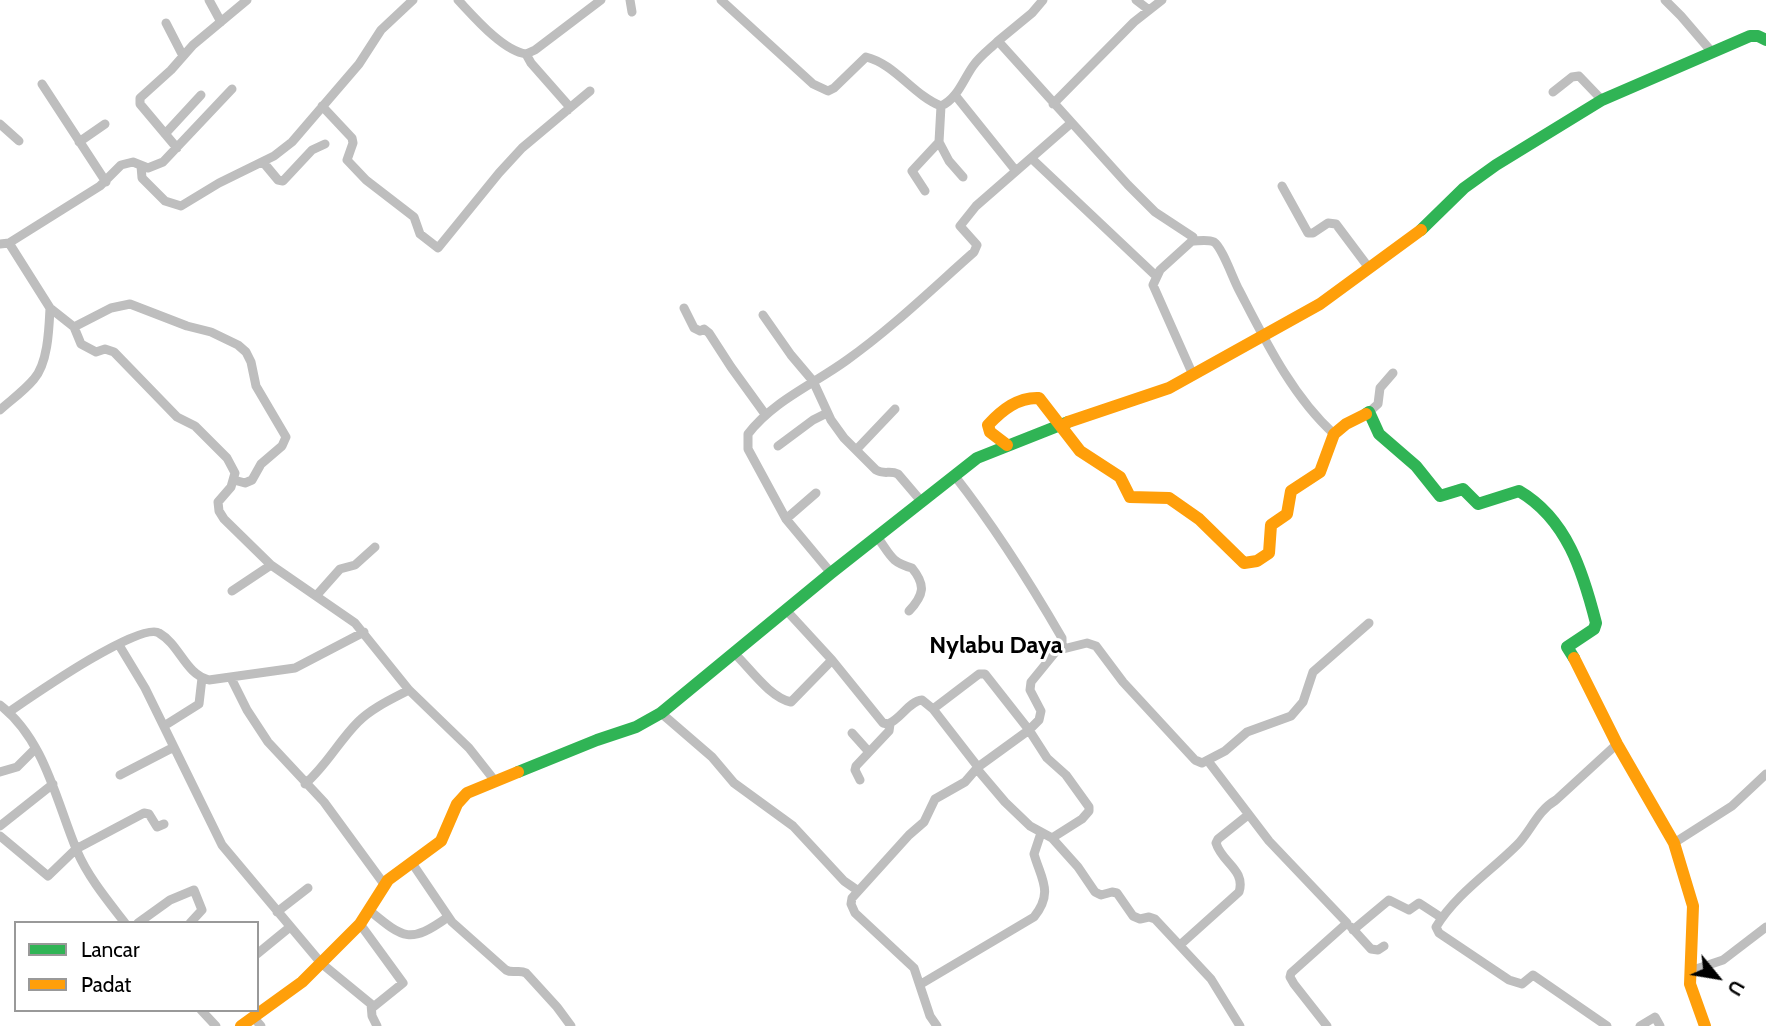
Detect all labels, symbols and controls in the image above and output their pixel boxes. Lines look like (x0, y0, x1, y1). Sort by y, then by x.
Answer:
district label: Nylabu Daya (929, 632, 1063, 660)
legend (14, 921, 259, 1012)
text: Lancar (81, 937, 140, 962)
north arrow (1682, 942, 1752, 1012)
text: Padat (81, 972, 131, 997)
text: U (1722, 976, 1749, 999)

